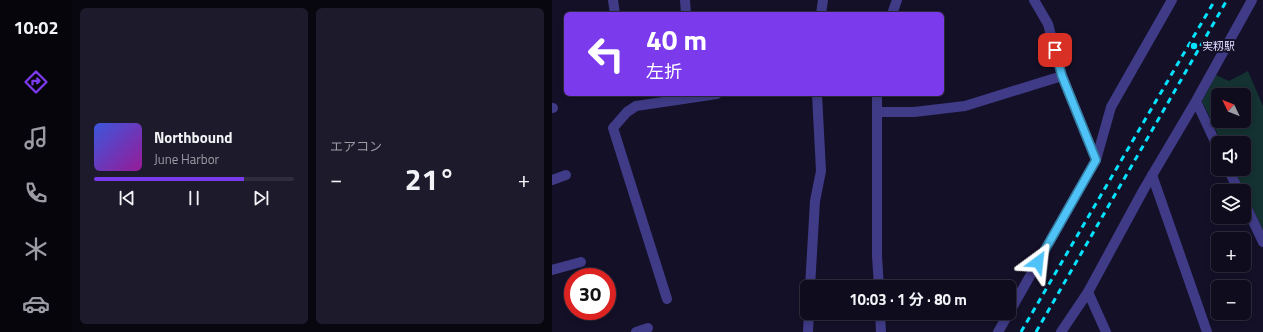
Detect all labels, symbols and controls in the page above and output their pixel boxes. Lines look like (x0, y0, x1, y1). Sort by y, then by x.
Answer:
text: 10:02 (14, 14, 58, 41)
text: 40 m (646, 18, 707, 61)
icon: left (580, 28, 632, 80)
pin (1038, 33, 1072, 67)
place label: 実籾駅 (1202, 38, 1235, 54)
icon: arrive (1044, 39, 1066, 61)
marker: 実籾駅 (1189, 41, 1199, 51)
text: 左折 (646, 58, 682, 85)
icon: directions (22, 68, 50, 96)
north arrow (1211, 88, 1251, 128)
map controls (1211, 88, 1251, 320)
icon: music (22, 124, 50, 152)
text: Northbound (154, 126, 233, 149)
text: エアコン (330, 136, 382, 156)
button: sound (1211, 136, 1251, 176)
text: June Harbor (154, 149, 219, 169)
text: 21° (405, 156, 455, 202)
text: − (330, 162, 342, 196)
text: + (518, 162, 530, 196)
icon: phone (22, 179, 50, 207)
button: layers (1211, 184, 1251, 224)
icon: previous (116, 187, 138, 209)
icon: pause (183, 187, 205, 209)
icon: next (250, 187, 272, 209)
button: + (1211, 232, 1251, 272)
icon: climate (22, 235, 50, 263)
position arrow (1017, 241, 1059, 283)
speed limit sign: 30 (564, 268, 616, 320)
button: − (1211, 280, 1251, 320)
text: 10:03 · 1 分 · 80 m (849, 288, 967, 311)
icon: car (22, 290, 50, 318)

